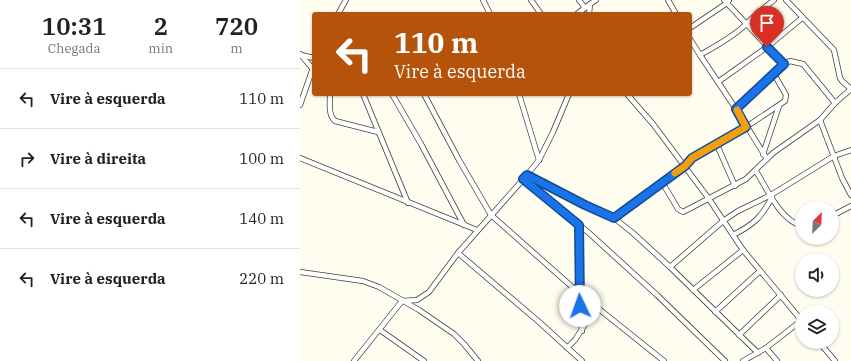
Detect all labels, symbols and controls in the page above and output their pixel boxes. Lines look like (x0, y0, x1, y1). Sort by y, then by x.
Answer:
pin (750, 6, 784, 47)
text: 10:31 (42, 10, 107, 42)
text: 2 (154, 10, 168, 42)
text: 720 (215, 10, 258, 42)
icon: arrive (756, 12, 778, 34)
text: 110 m (394, 24, 478, 61)
icon: left (328, 28, 380, 80)
text: Chegada (48, 40, 101, 57)
text: min (148, 40, 173, 57)
text: m (230, 40, 243, 57)
text: Vire à esquerda (394, 60, 526, 83)
icon: left (16, 88, 38, 110)
text: Vire à esquerda (50, 89, 166, 108)
text: 110 m (239, 89, 284, 108)
icon: right (16, 148, 38, 170)
text: Vire à direita (50, 149, 146, 168)
text: 100 m (239, 149, 284, 168)
north arrow (795, 201, 839, 245)
map controls (795, 201, 839, 349)
icon: left (16, 208, 38, 230)
text: Vire à esquerda (50, 209, 166, 228)
text: 140 m (239, 209, 284, 228)
button: sound (795, 253, 839, 297)
icon: left (16, 268, 38, 290)
text: Vire à esquerda (50, 269, 166, 288)
text: 220 m (239, 269, 284, 288)
position arrow (559, 285, 601, 327)
button: layers (795, 305, 839, 349)

